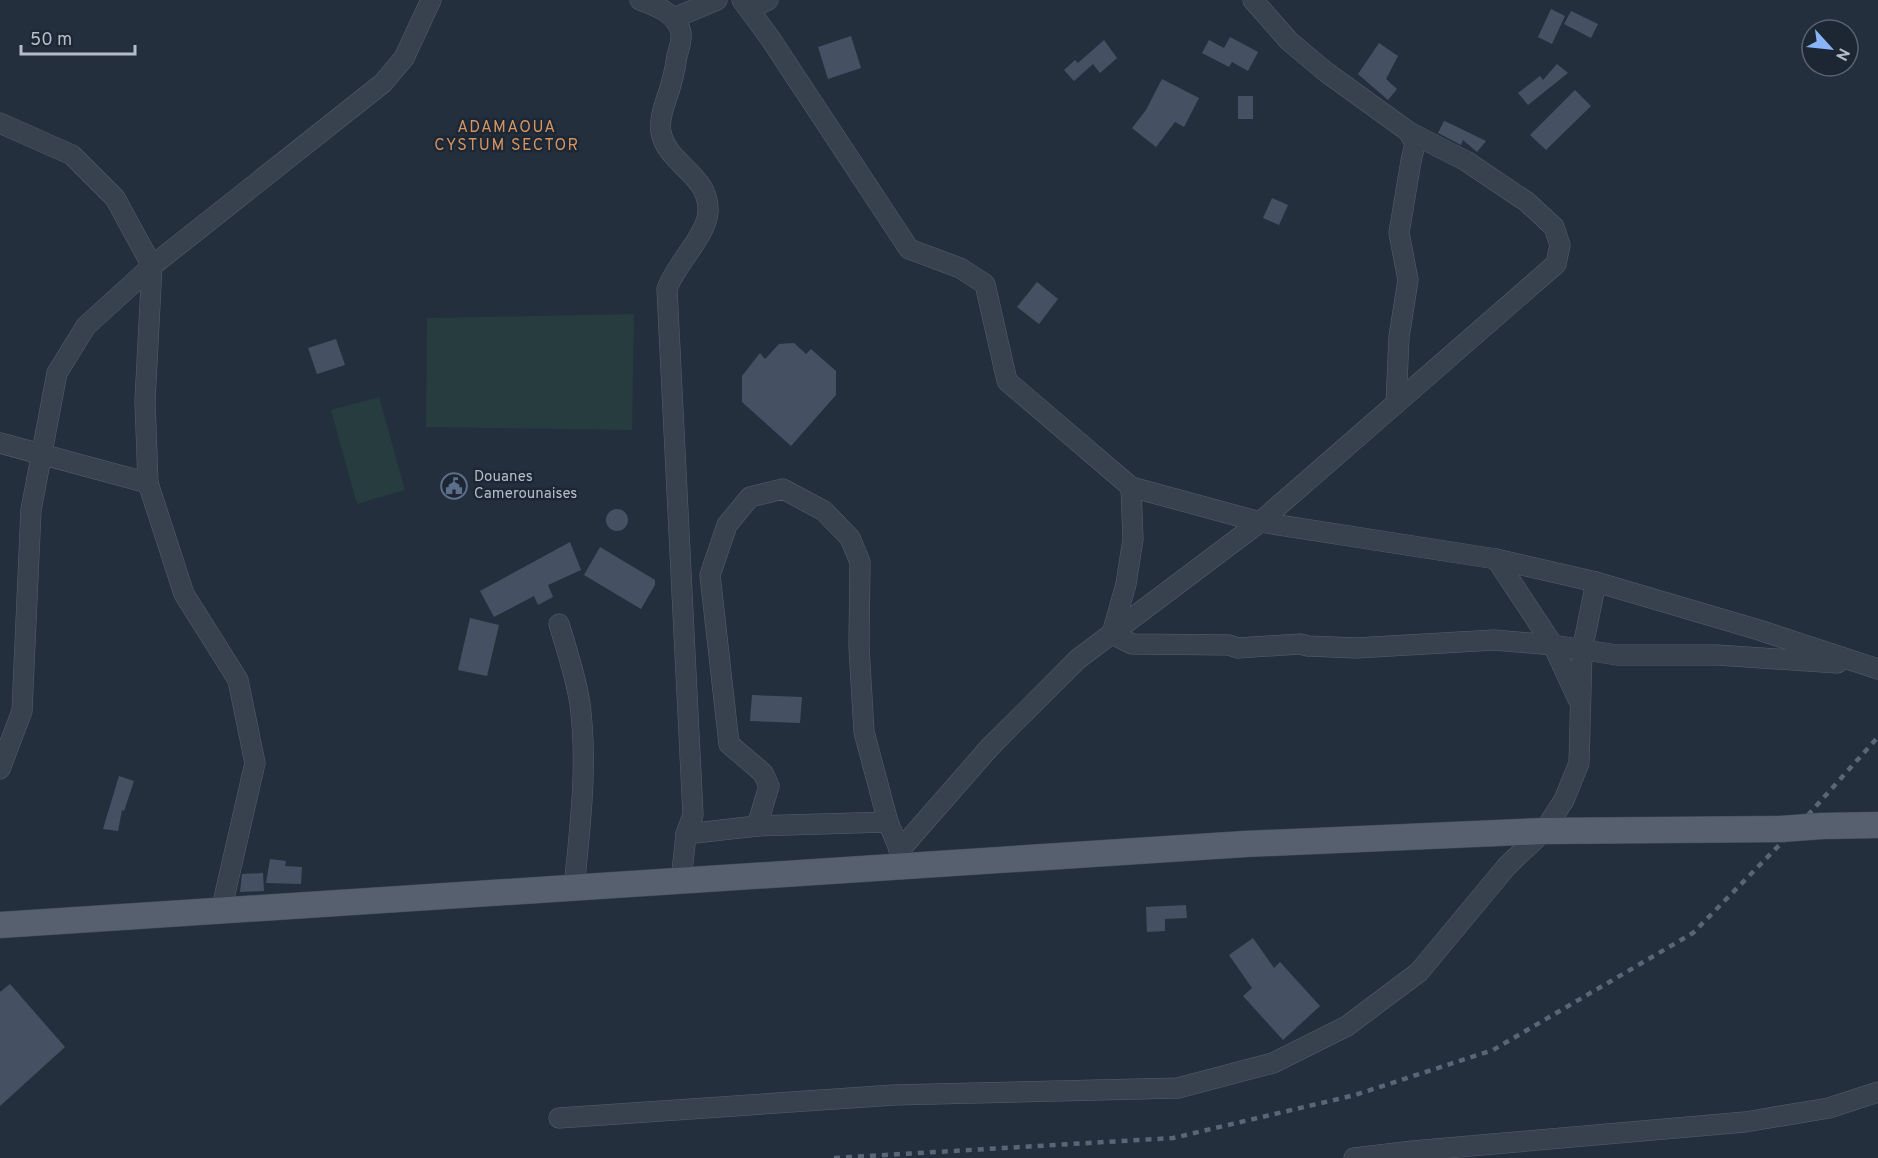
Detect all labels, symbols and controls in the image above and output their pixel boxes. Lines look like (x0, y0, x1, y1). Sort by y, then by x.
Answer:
scale bar (21, 18, 135, 56)
north arrow (1800, 18, 1860, 78)
text: 50 m (30, 29, 72, 52)
text: N (1830, 44, 1853, 64)
district label: ADAMAOUA CYSTUM SECTOR (434, 118, 580, 156)
place label: Douanes Camerounaises (474, 468, 577, 504)
public building icon: Douanes Camerounaises (439, 471, 469, 501)

